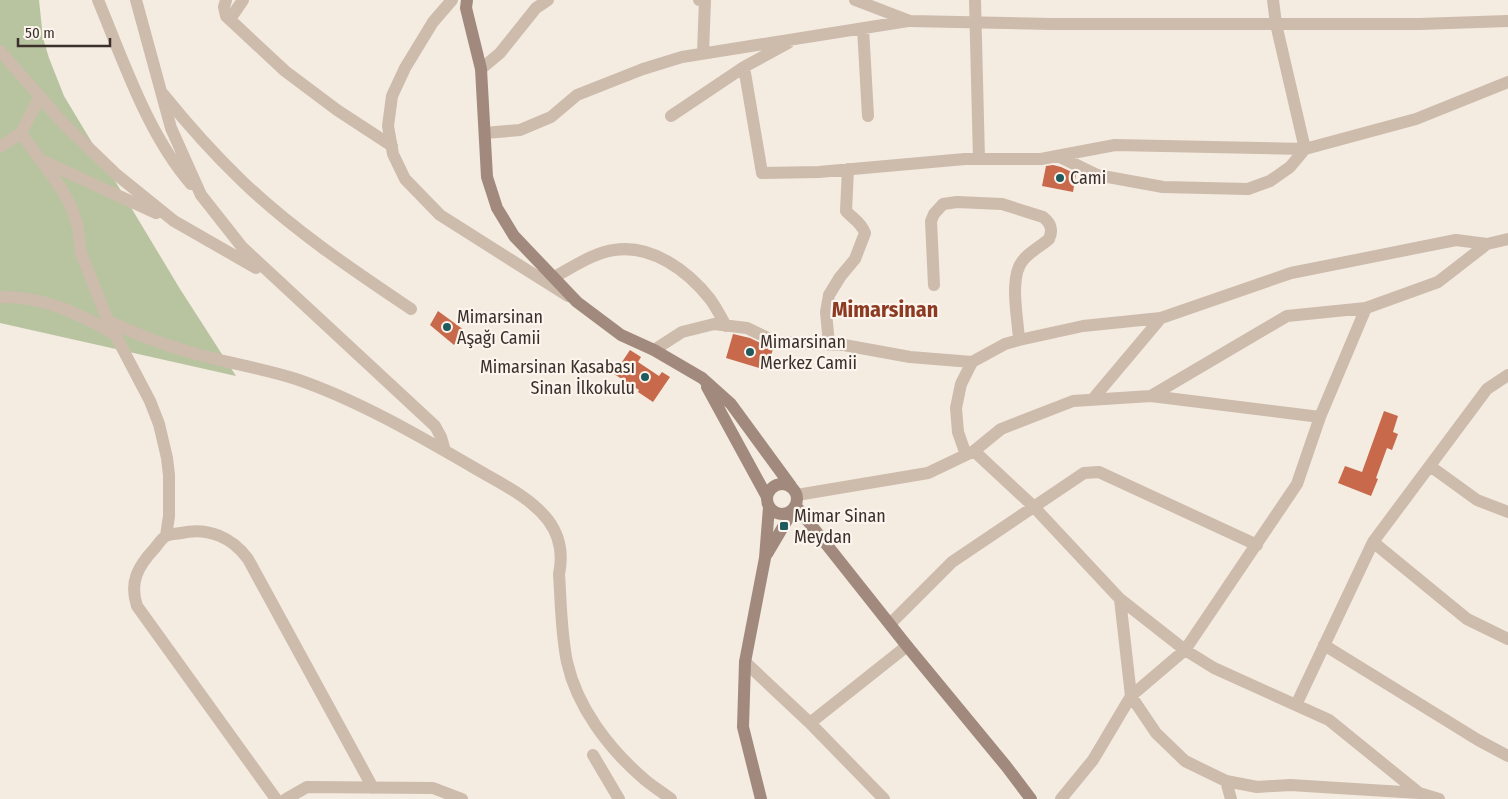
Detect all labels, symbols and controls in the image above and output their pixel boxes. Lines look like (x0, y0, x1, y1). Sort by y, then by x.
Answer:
scale bar (18, 15, 110, 47)
text: 50 m (25, 24, 55, 42)
place label: Cami (1070, 167, 1106, 189)
marker: Cami (1054, 172, 1066, 184)
district label: Mimarsinan (832, 296, 938, 323)
place label: Mimarsinan Aşağı Camii (457, 306, 543, 349)
marker: Mimarsinan Aşağı Camii (441, 321, 453, 333)
place label: Mimarsinan Merkez Camii (760, 331, 857, 374)
marker: Mimarsinan Merkez Camii (744, 346, 756, 358)
place label: Mimarsinan Kasabası Sinan İlkokulu (480, 356, 635, 399)
marker: Mimarsinan Kasabası Sinan İlkokulu (639, 371, 651, 383)
place label: Mimar Sinan Meydan (794, 505, 886, 548)
marker: Mimar Sinan Meydan (778, 520, 790, 532)

